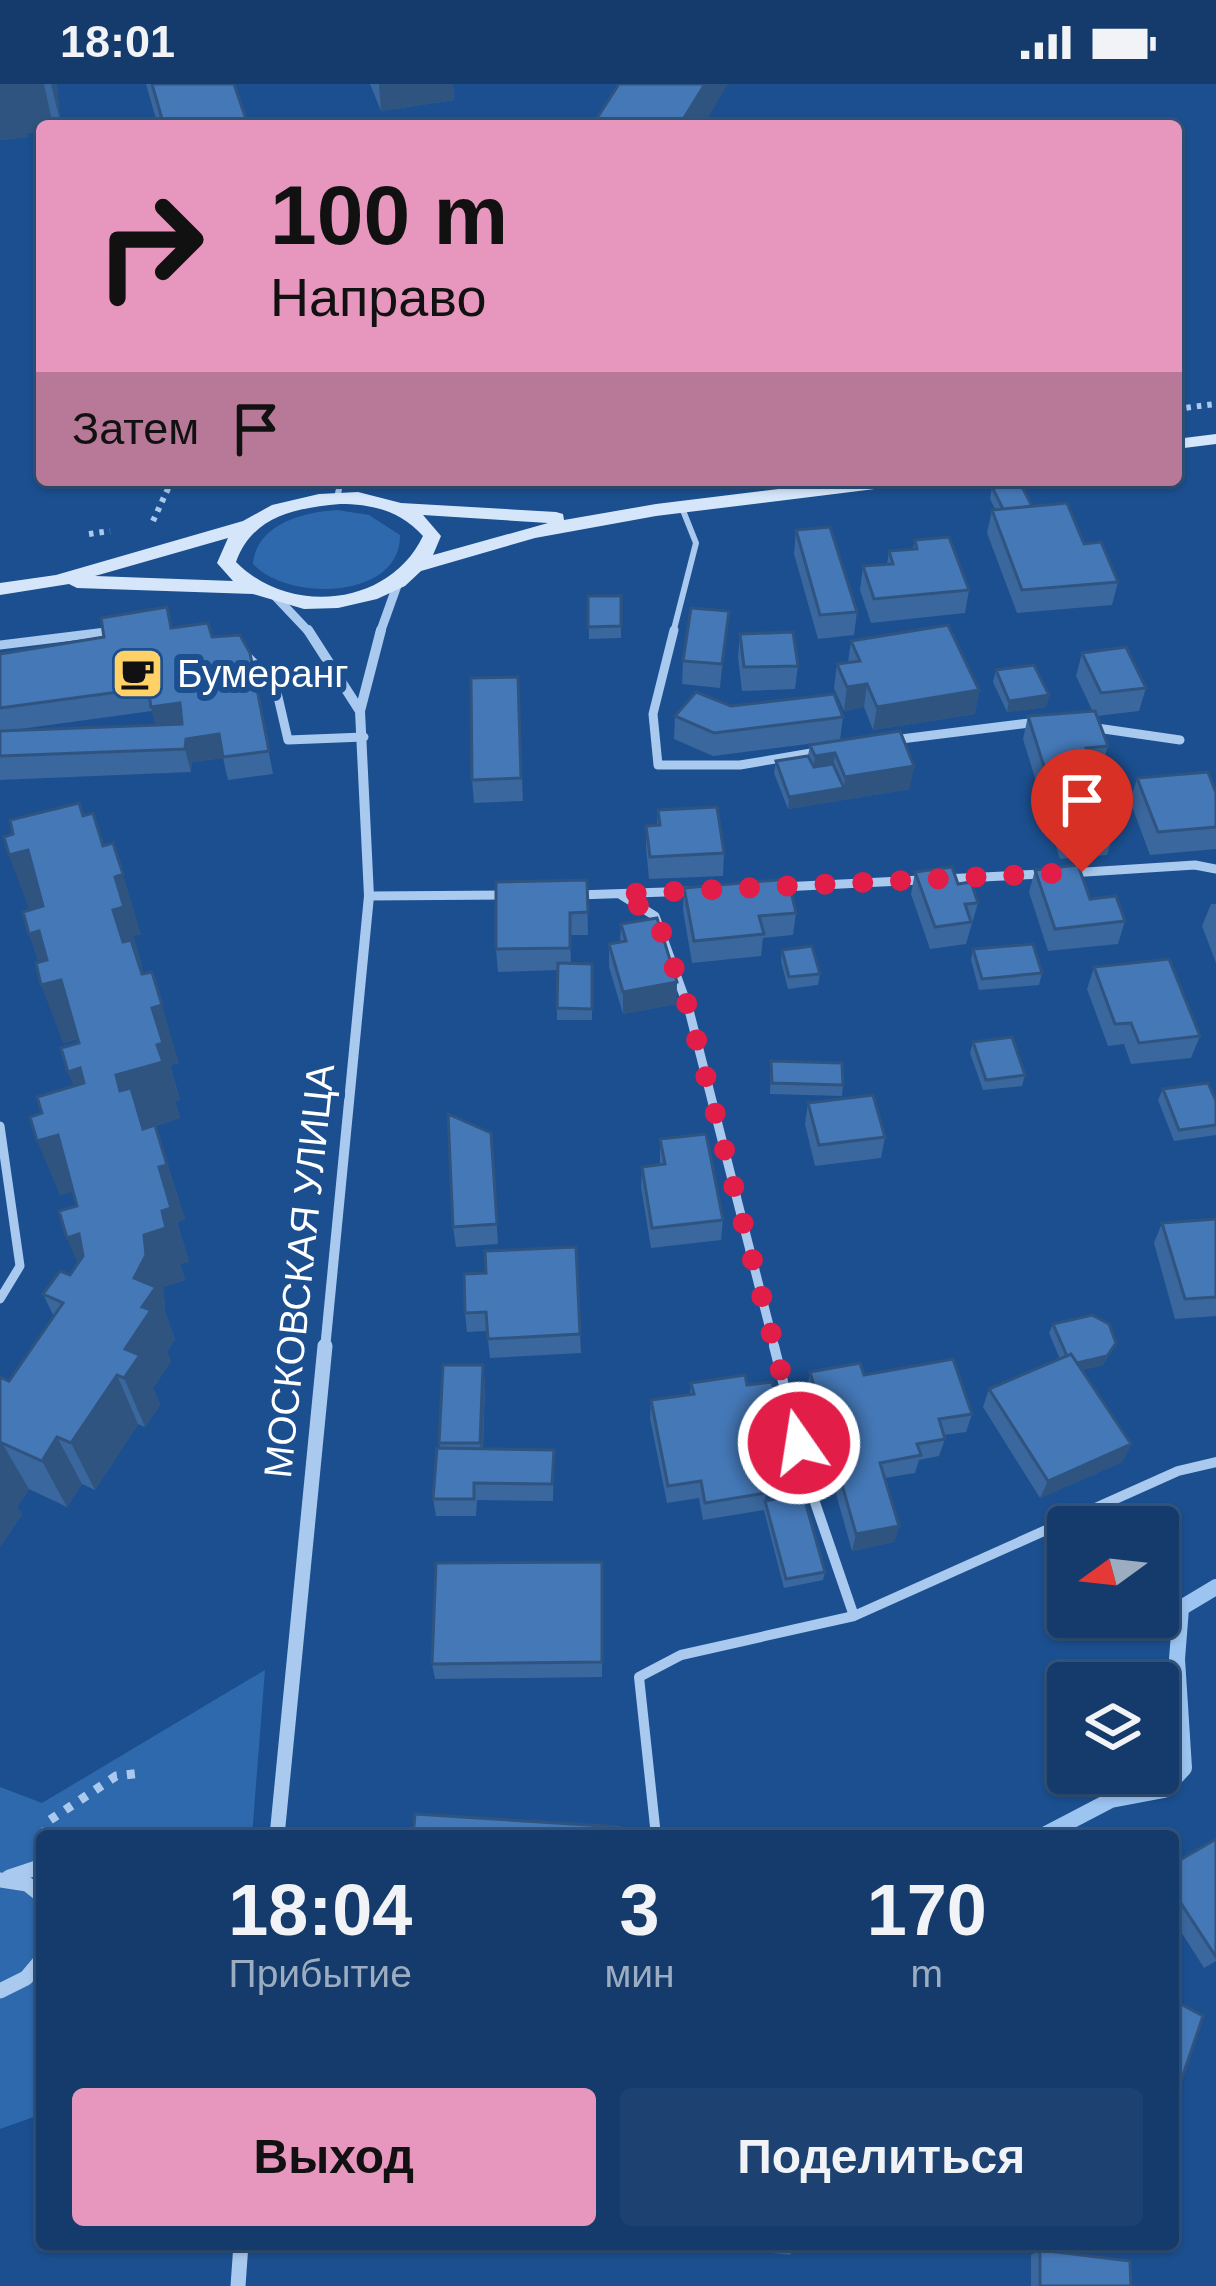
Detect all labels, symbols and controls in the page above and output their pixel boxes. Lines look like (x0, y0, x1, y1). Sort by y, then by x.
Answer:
text: 18:01 (60, 16, 175, 67)
icon: right (72, 168, 228, 324)
text: 100 m (270, 168, 508, 262)
text: Направо (270, 267, 486, 327)
icon: arrive (223, 396, 289, 462)
text: Затем (72, 403, 199, 454)
cafe icon: Бумеранг (110, 645, 166, 701)
place label: Бумеранг (177, 652, 348, 695)
pin (1031, 749, 1133, 872)
icon: arrive (1049, 767, 1115, 833)
street label: МОСКОВСКАЯ УЛИЦА (256, 1062, 342, 1480)
position arrow (736, 1380, 862, 1506)
north arrow (1047, 1506, 1179, 1638)
map controls (1047, 1506, 1179, 1794)
button: layers (1047, 1662, 1179, 1794)
text: 18:04 (228, 1870, 412, 1950)
text: 3 (619, 1870, 660, 1950)
text: 170 (867, 1870, 987, 1950)
text: Прибытие (229, 1952, 412, 1995)
text: мин (604, 1952, 675, 1995)
text: m (911, 1952, 943, 1995)
button: Выход (72, 2088, 596, 2226)
button: Поделиться (620, 2088, 1143, 2226)

